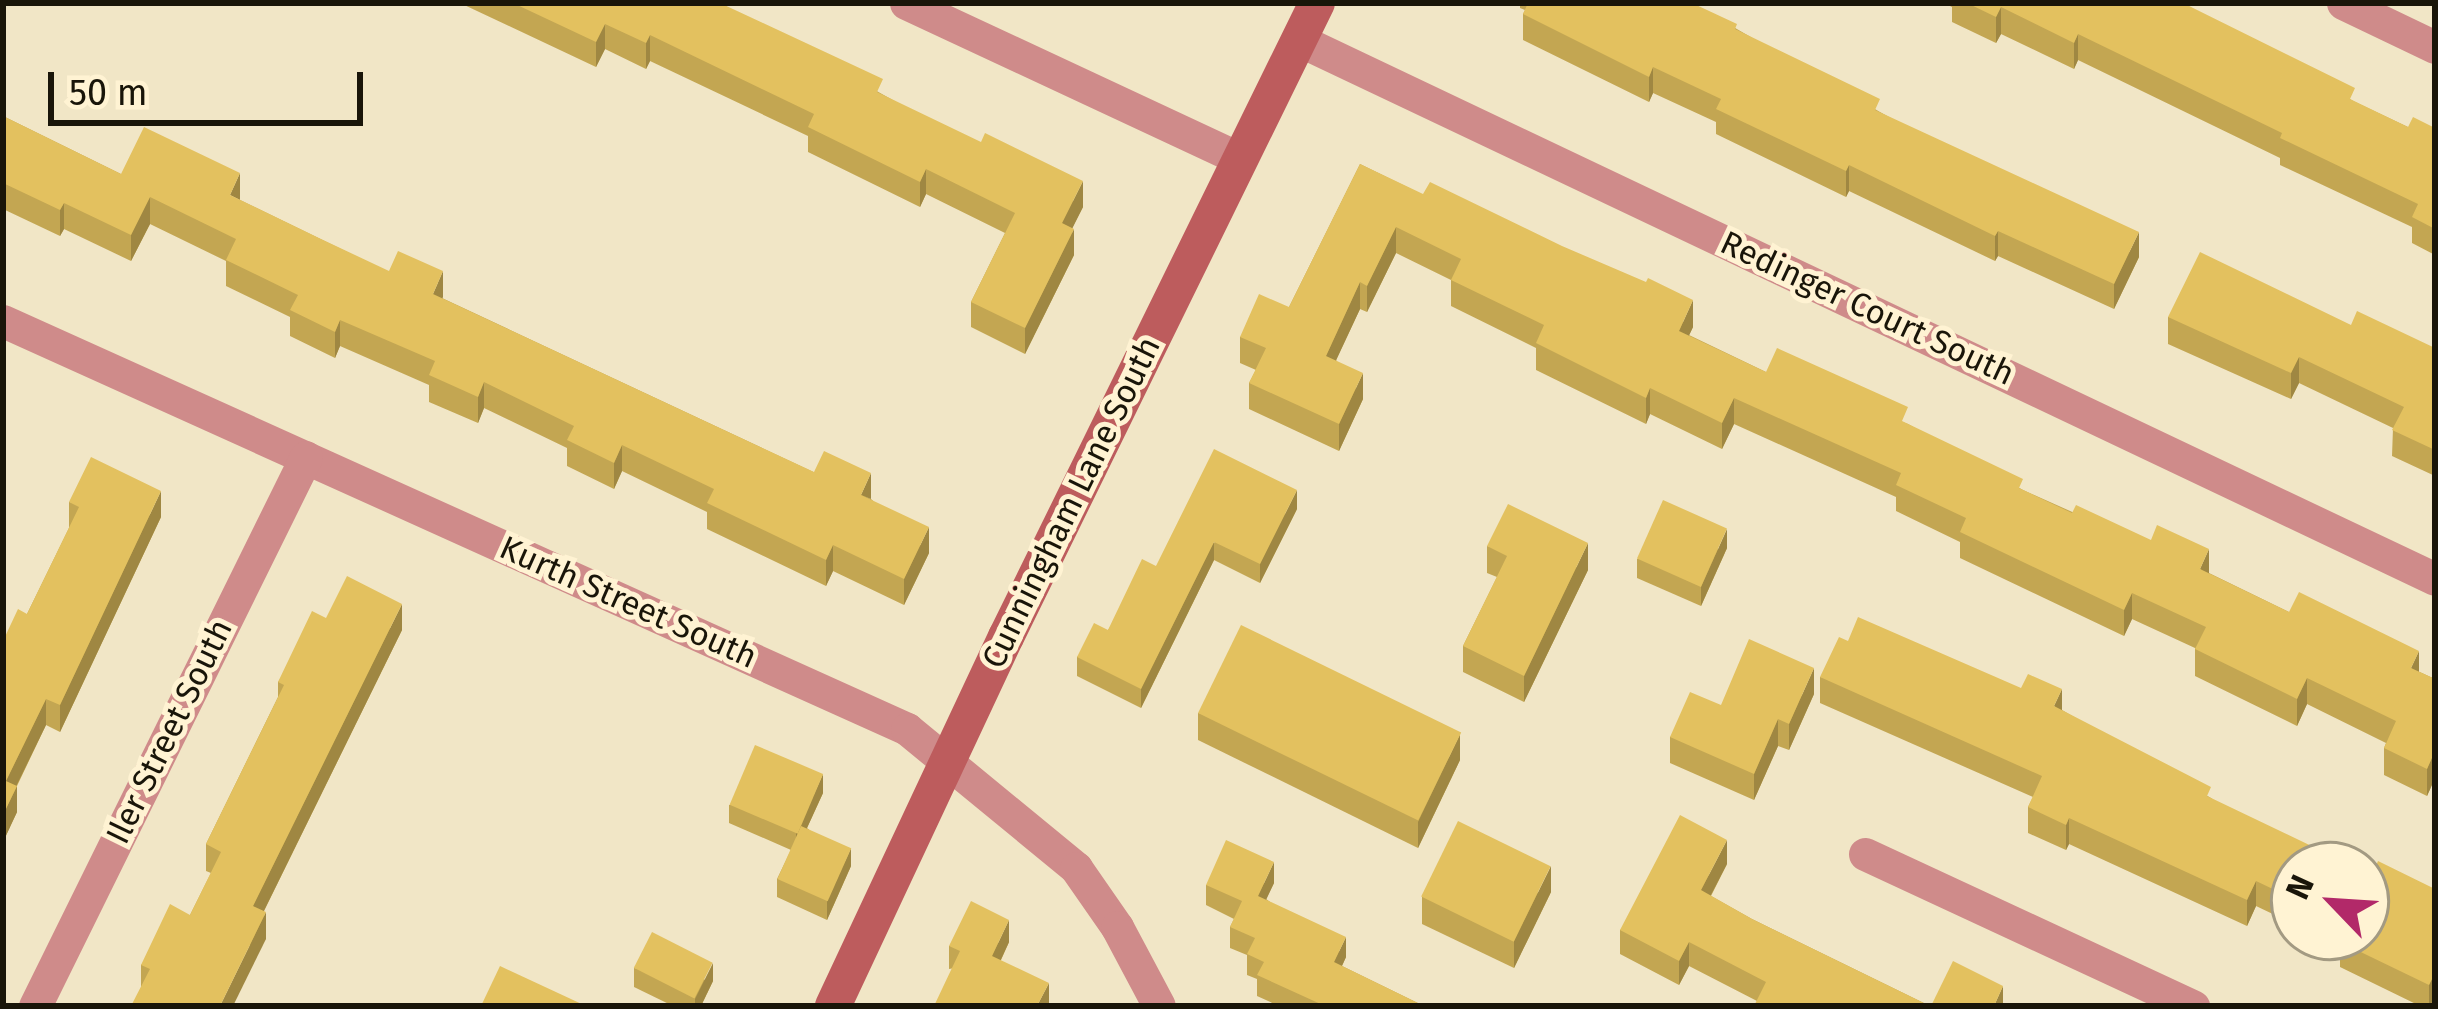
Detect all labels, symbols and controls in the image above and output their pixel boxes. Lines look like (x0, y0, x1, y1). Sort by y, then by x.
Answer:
scale bar (54, 48, 369, 122)
text: 50 m (69, 71, 148, 115)
street label: Redinger Court South (1714, 224, 2020, 394)
street label: Cunningham Lane South (974, 331, 1170, 675)
street label: Kurth Street South (493, 529, 763, 677)
street label: Iler Street South (99, 613, 241, 851)
north arrow (2270, 841, 2390, 961)
text: N (2277, 869, 2323, 905)

